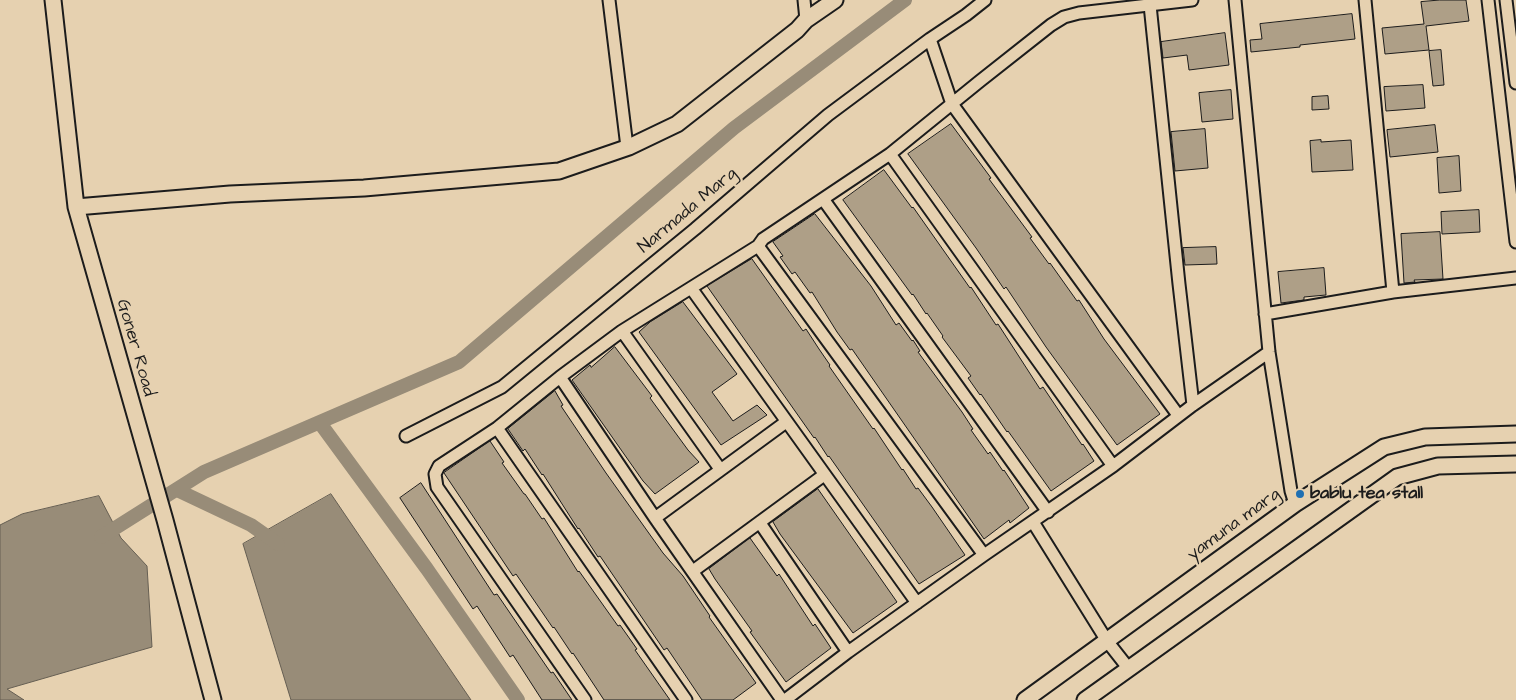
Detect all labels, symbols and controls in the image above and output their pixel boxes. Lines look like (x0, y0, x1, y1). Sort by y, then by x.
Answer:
street label: Narmada Marg (634, 163, 742, 259)
street label: Goner Road (111, 297, 159, 399)
place label: bablu tea stall (1310, 483, 1423, 505)
street label: yamuna marg (1183, 484, 1285, 566)
marker: bablu tea stall (1294, 488, 1306, 500)

